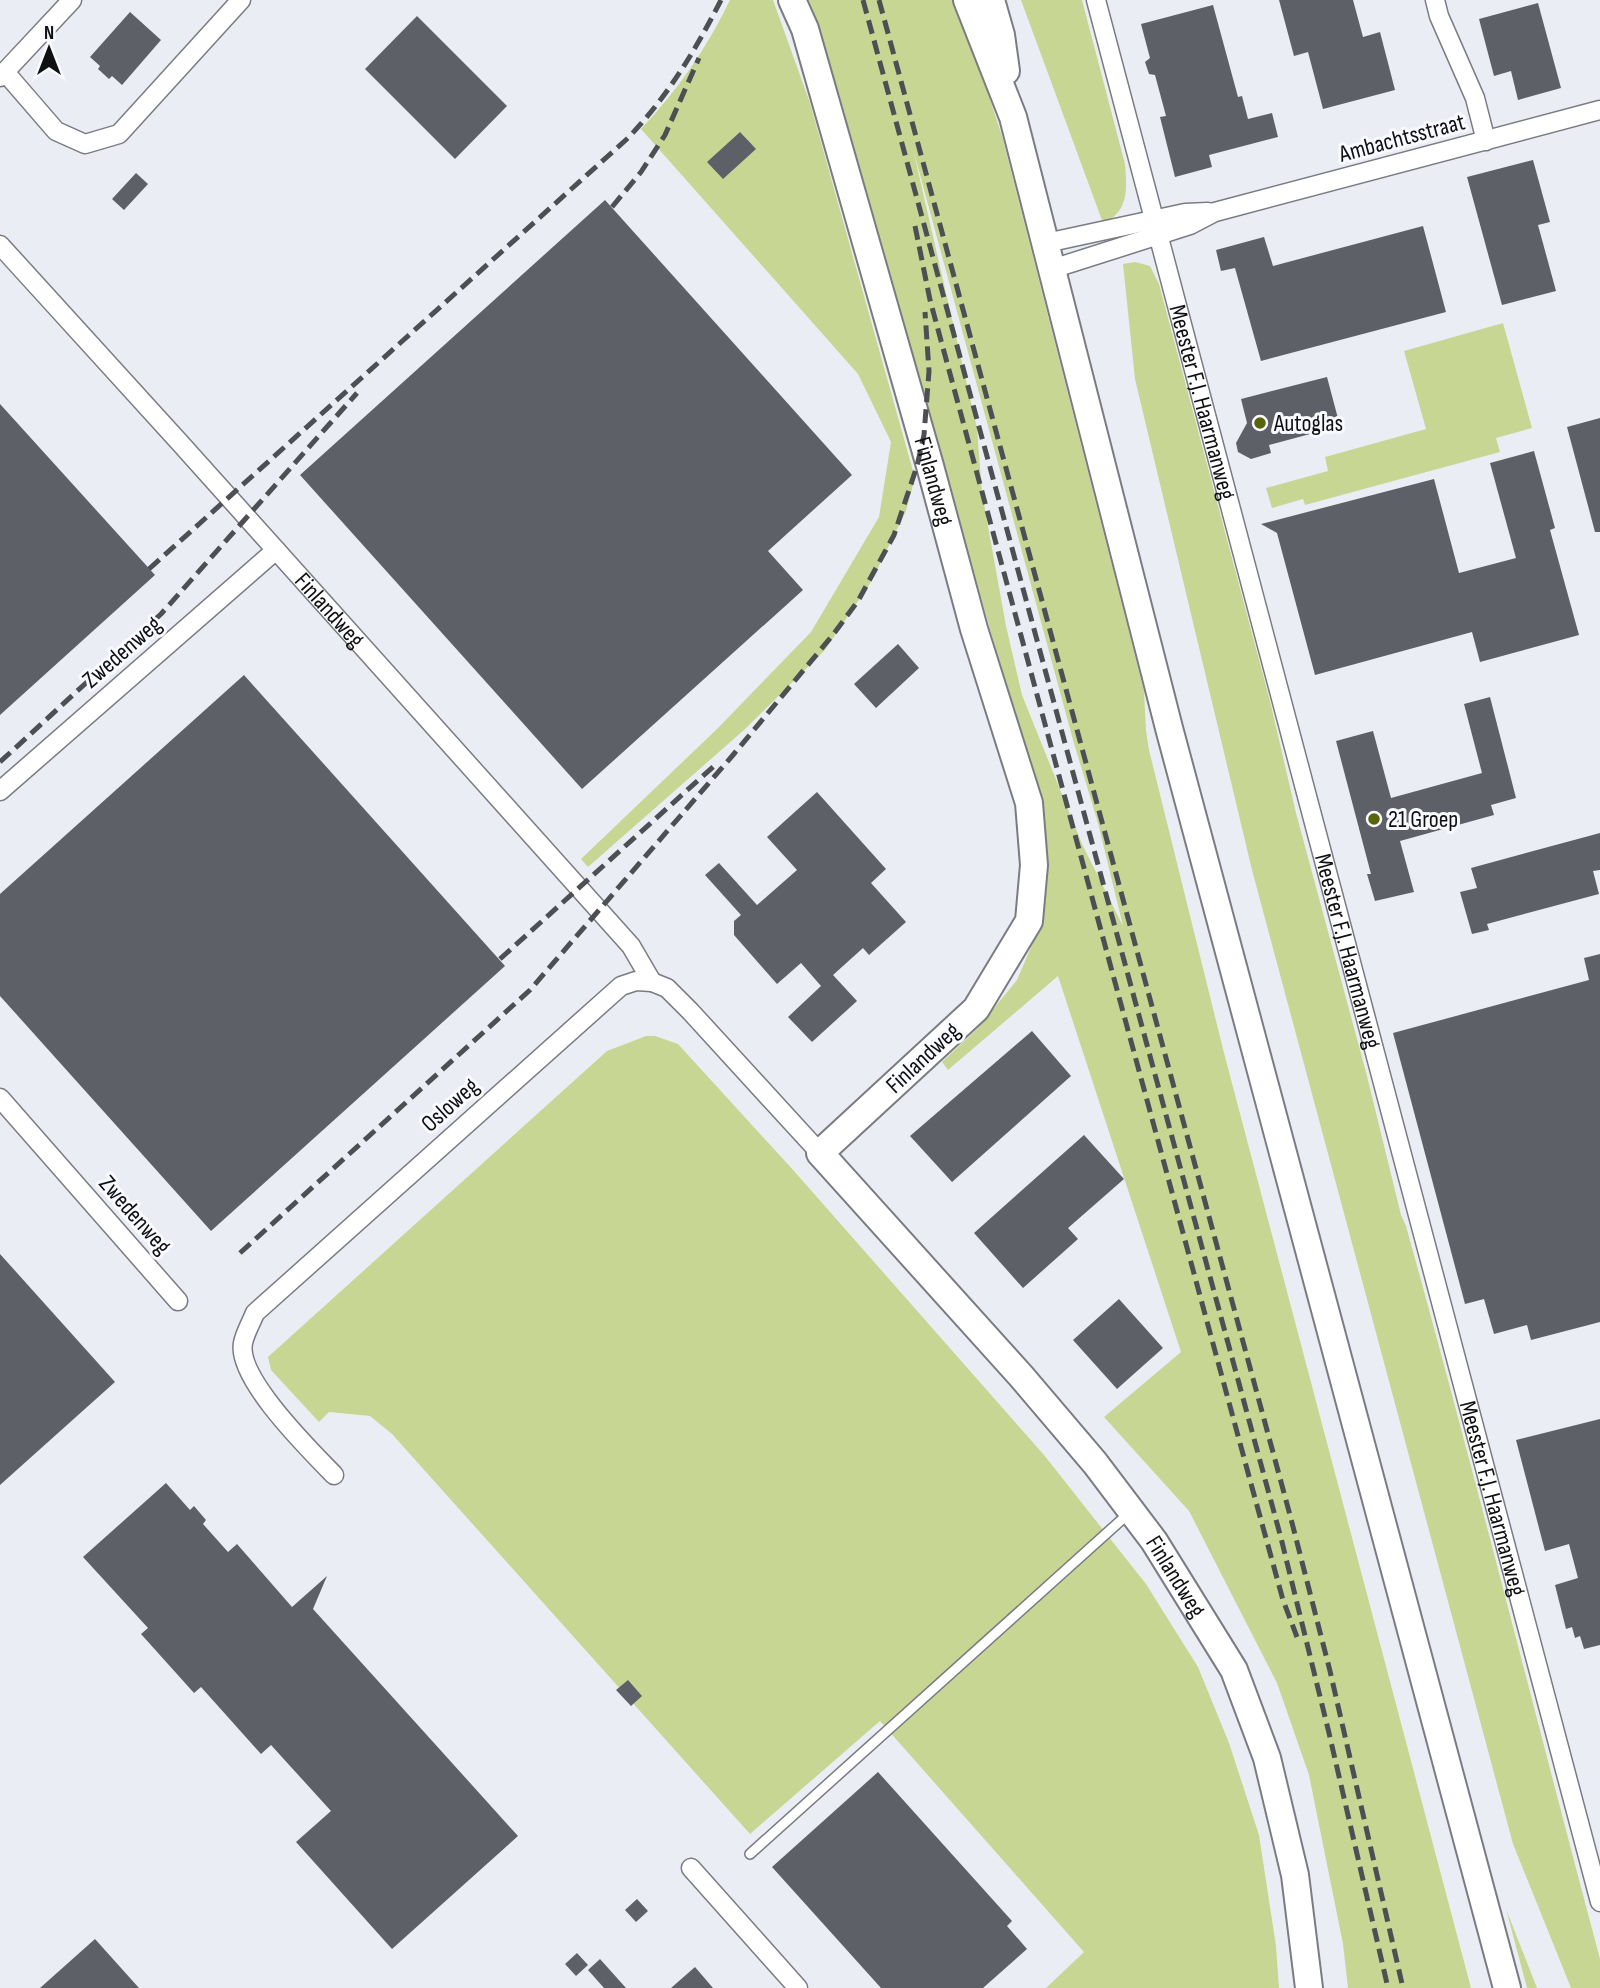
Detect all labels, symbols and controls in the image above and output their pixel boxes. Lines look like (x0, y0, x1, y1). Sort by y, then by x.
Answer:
north arrow (14, 14, 84, 84)
text: N (44, 22, 54, 45)
street label: Ambachtsstraat (1335, 107, 1468, 169)
street label: Meester F.J. Haarmanweg (1163, 302, 1242, 503)
place label: Autoglas (1273, 409, 1343, 438)
marker: Autoglas (1252, 415, 1268, 431)
street label: Finlandweg (908, 433, 960, 529)
street label: Finlandweg (289, 567, 371, 654)
street label: Zwedenweg (77, 610, 167, 694)
place label: 21 Groep (1388, 805, 1458, 834)
marker: 21 Groep (1366, 811, 1382, 827)
street label: Meester F.J. Haarmanweg (1308, 851, 1388, 1052)
street label: Finlandweg (880, 1016, 966, 1100)
street label: Osloweg (415, 1072, 485, 1138)
street label: Zwedenweg (93, 1170, 177, 1260)
street label: Meester F.J. Haarmanweg (1453, 1398, 1533, 1599)
street label: Finlandweg (1140, 1530, 1212, 1623)

